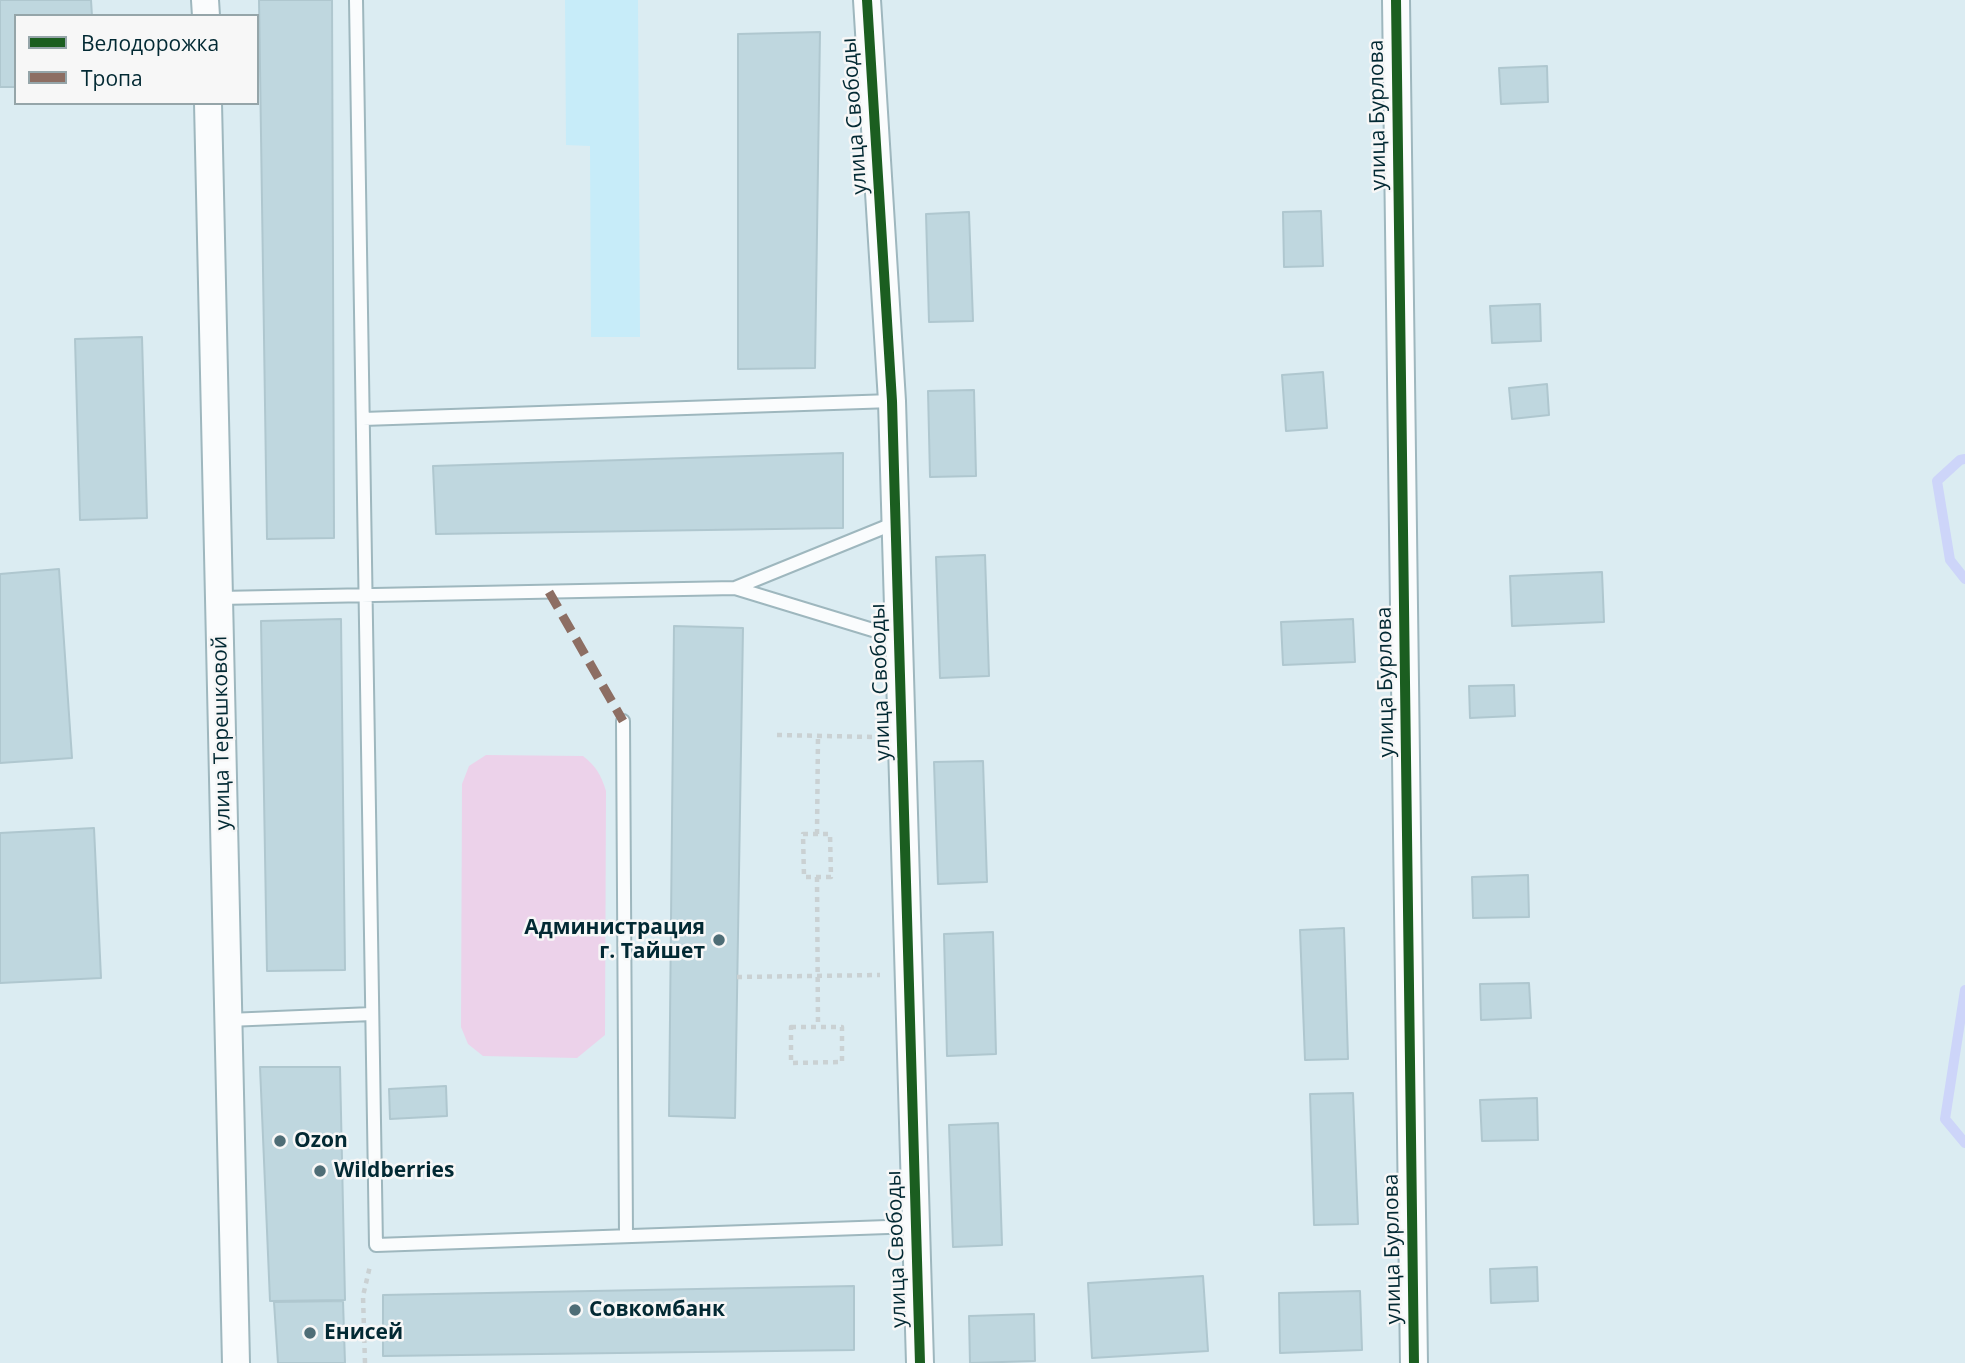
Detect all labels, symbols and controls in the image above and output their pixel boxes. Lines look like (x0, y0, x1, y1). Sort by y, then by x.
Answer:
legend (14, 14, 259, 105)
text: Велодорожка (81, 29, 219, 57)
street label: улица Свободы (837, 37, 873, 195)
street label: улица Бурлова (1364, 39, 1392, 191)
text: Тропа (81, 64, 143, 92)
street label: улица Свободы (866, 603, 896, 761)
street label: улица Бурлова (1372, 606, 1400, 758)
street label: улица Терешковой (208, 636, 236, 830)
place label: Администрация г. Тайшет (524, 915, 705, 965)
marker: Администрация г. Тайшет (711, 932, 727, 948)
place label: Ozon (294, 1128, 348, 1154)
marker: Ozon (272, 1133, 288, 1149)
place label: Wildberries (334, 1158, 454, 1184)
marker: Wildberries (312, 1163, 328, 1179)
street label: улица Свободы (882, 1170, 912, 1328)
street label: улица Бурлова (1379, 1173, 1407, 1325)
place label: Совкомбанк (589, 1297, 725, 1323)
marker: Совкомбанк (567, 1302, 583, 1318)
place label: Енисей (324, 1320, 403, 1346)
marker: Енисей (302, 1325, 318, 1341)

